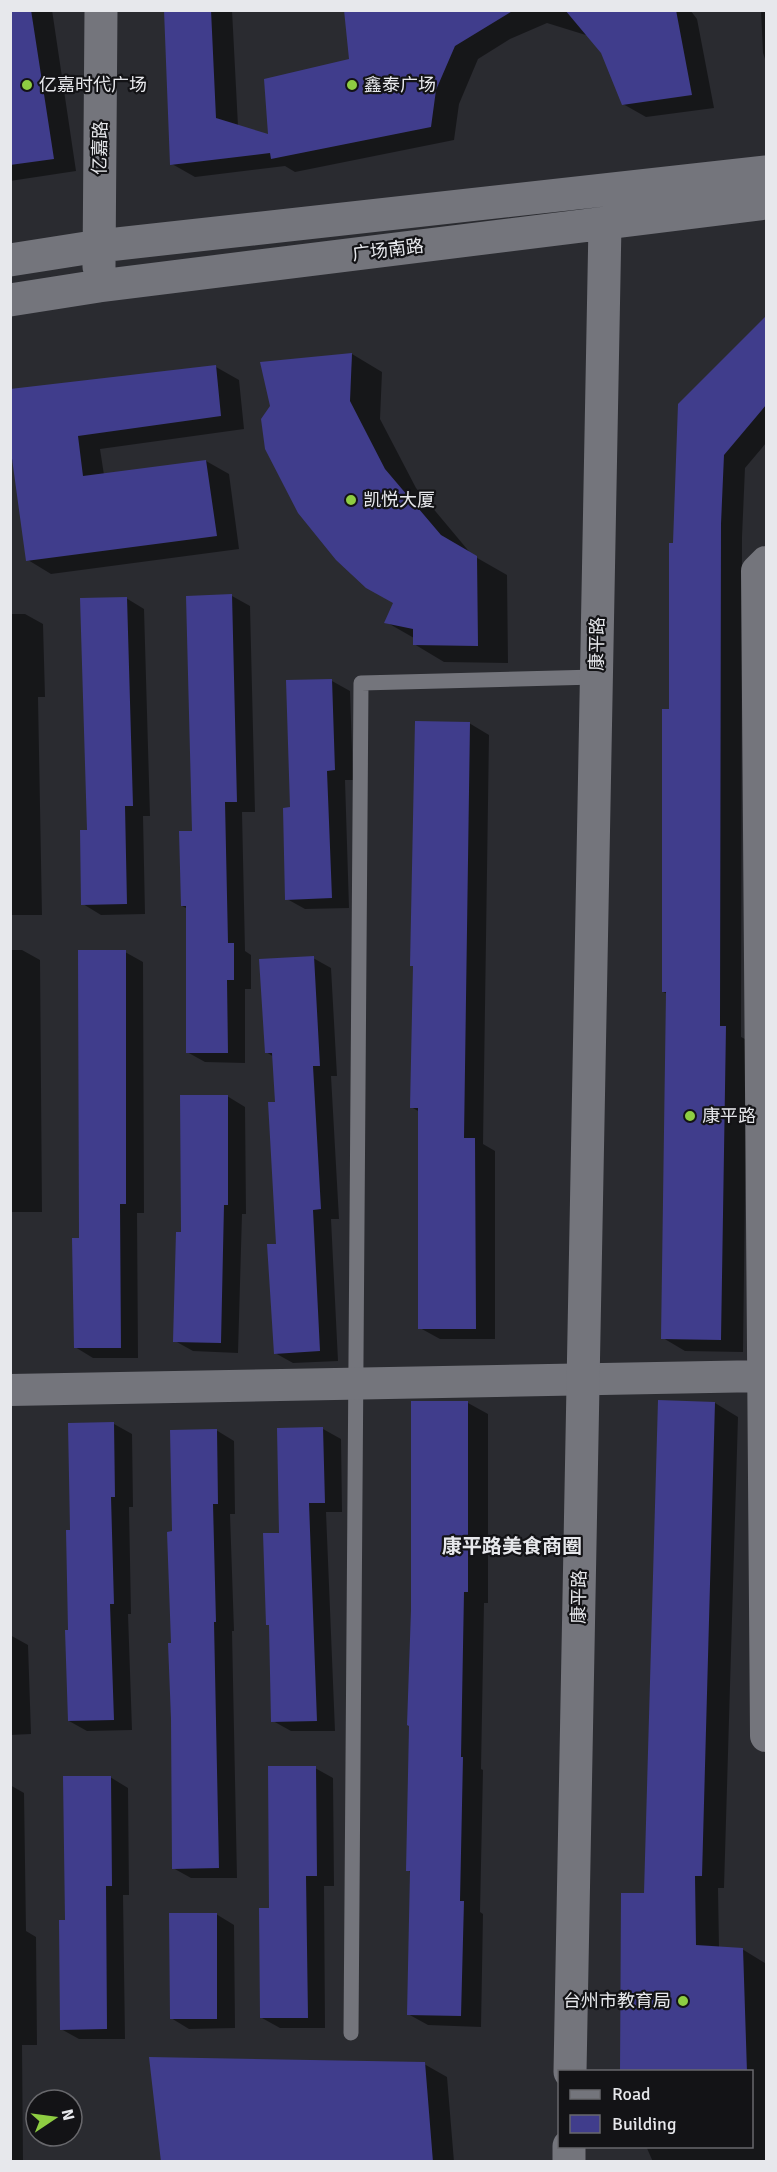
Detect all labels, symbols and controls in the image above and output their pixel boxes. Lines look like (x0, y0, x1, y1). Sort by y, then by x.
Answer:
place label: 亿嘉时代广场 (39, 74, 147, 96)
place label: 鑫泰广场 (364, 74, 436, 96)
marker: 亿嘉时代广场 (20, 78, 34, 92)
marker: 鑫泰广场 (345, 78, 359, 92)
street label: 亿嘉路 (89, 121, 111, 175)
street label: 广场南路 (351, 235, 425, 265)
place label: 凯悦大厦 (363, 489, 435, 511)
marker: 凯悦大厦 (344, 493, 358, 507)
street label: 康平路 (586, 617, 608, 671)
place label: 康平路 (702, 1105, 756, 1127)
marker: 康平路 (683, 1109, 697, 1123)
district label: 康平路美食商圈 (442, 1534, 582, 1559)
street label: 康平路 (568, 1570, 590, 1624)
place label: 台州市教育局 (563, 1990, 671, 2012)
marker: 台州市教育局 (676, 1994, 690, 2008)
legend (558, 2070, 753, 2148)
text: Road (612, 2083, 651, 2105)
north arrow (24, 2088, 84, 2148)
text: N (57, 2107, 79, 2123)
text: Building (612, 2113, 676, 2135)

